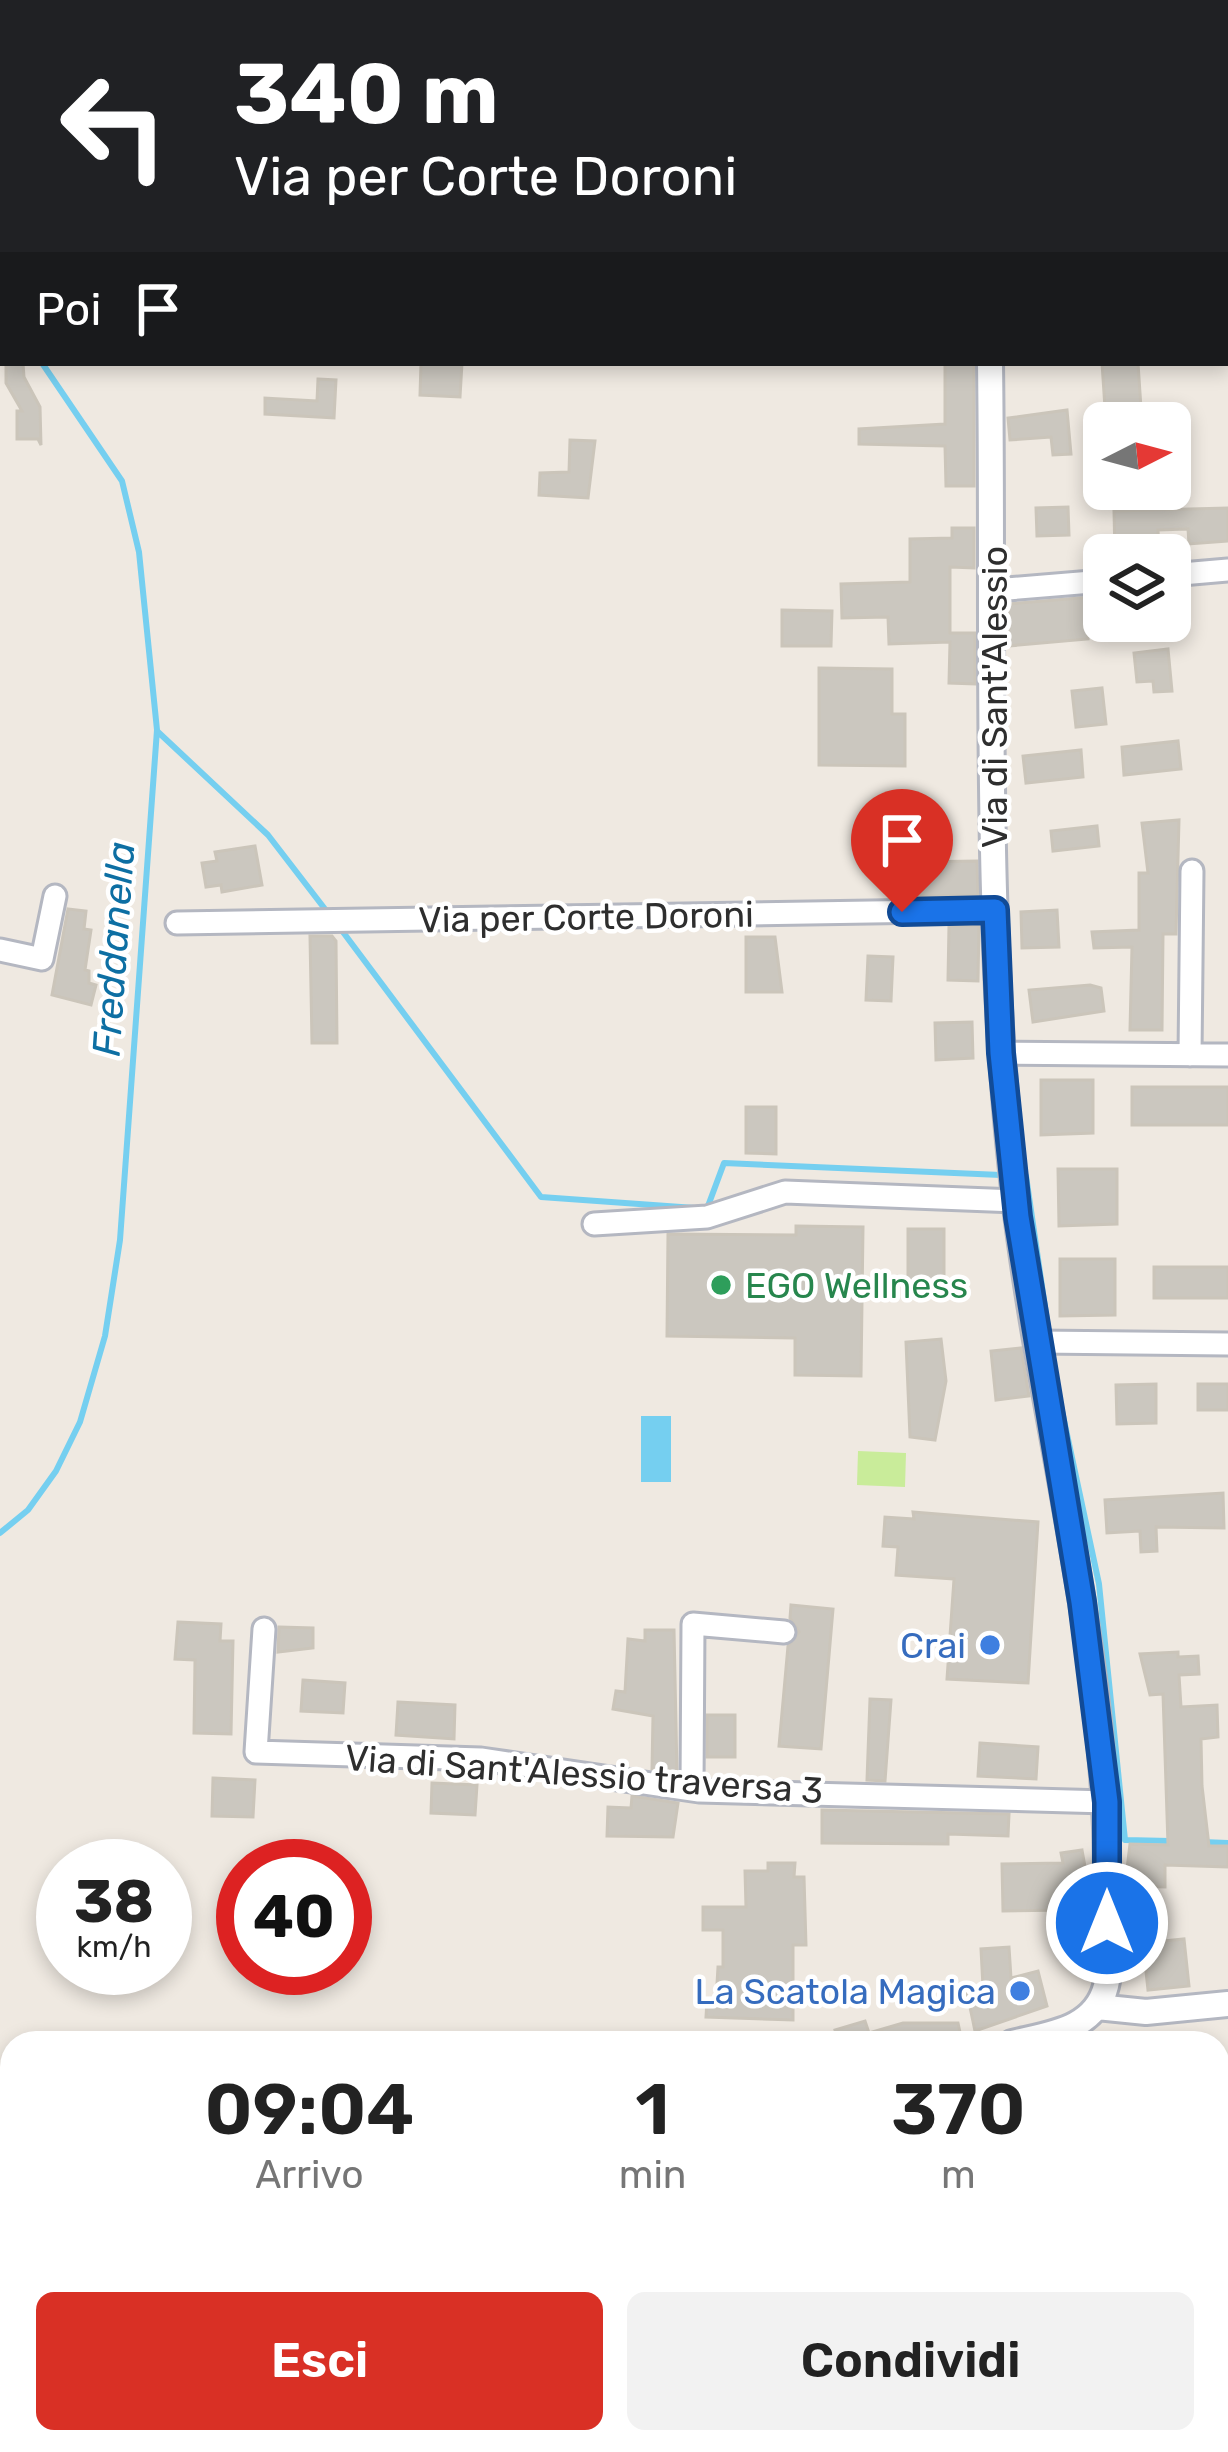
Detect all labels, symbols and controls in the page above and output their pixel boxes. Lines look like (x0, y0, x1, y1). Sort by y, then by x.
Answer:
text: 340 m (234, 44, 499, 144)
icon: left (36, 48, 192, 204)
text: Via per Corte Doroni (234, 145, 737, 209)
icon: arrive (125, 276, 191, 342)
text: Poi (36, 283, 101, 336)
north arrow (1083, 402, 1191, 510)
map controls (1083, 402, 1191, 642)
button: layers (1083, 534, 1191, 642)
street label: Via di Sant'Alessio (973, 546, 1016, 848)
pin (851, 789, 953, 912)
icon: arrive (869, 807, 935, 873)
water label: Freddanella (84, 840, 144, 1058)
street label: Via per Corte Doroni (418, 893, 754, 941)
place label: EGO Wellness (745, 1264, 968, 1307)
marker: EGO Wellness (708, 1272, 734, 1298)
place label: Crai (900, 1624, 966, 1667)
marker: Crai (977, 1632, 1003, 1658)
street label: Via di Sant'Alessio traversa 3 (344, 1736, 824, 1812)
speed limit sign: 40 (216, 1839, 372, 1995)
position arrow (1044, 1860, 1170, 1986)
text: 38 (74, 1866, 154, 1937)
text: km/h (77, 1929, 151, 1965)
place label: La Scatola Magica (694, 1970, 996, 2013)
marker: La Scatola Magica (1007, 1978, 1033, 2004)
text: 09:04 (204, 2067, 414, 2152)
text: 1 (635, 2067, 670, 2152)
text: 370 (891, 2067, 1026, 2152)
text: Arrivo (255, 2152, 364, 2198)
text: min (619, 2152, 686, 2198)
text: m (941, 2152, 976, 2198)
button: Esci (36, 2292, 603, 2430)
button: Condividi (627, 2292, 1194, 2430)

